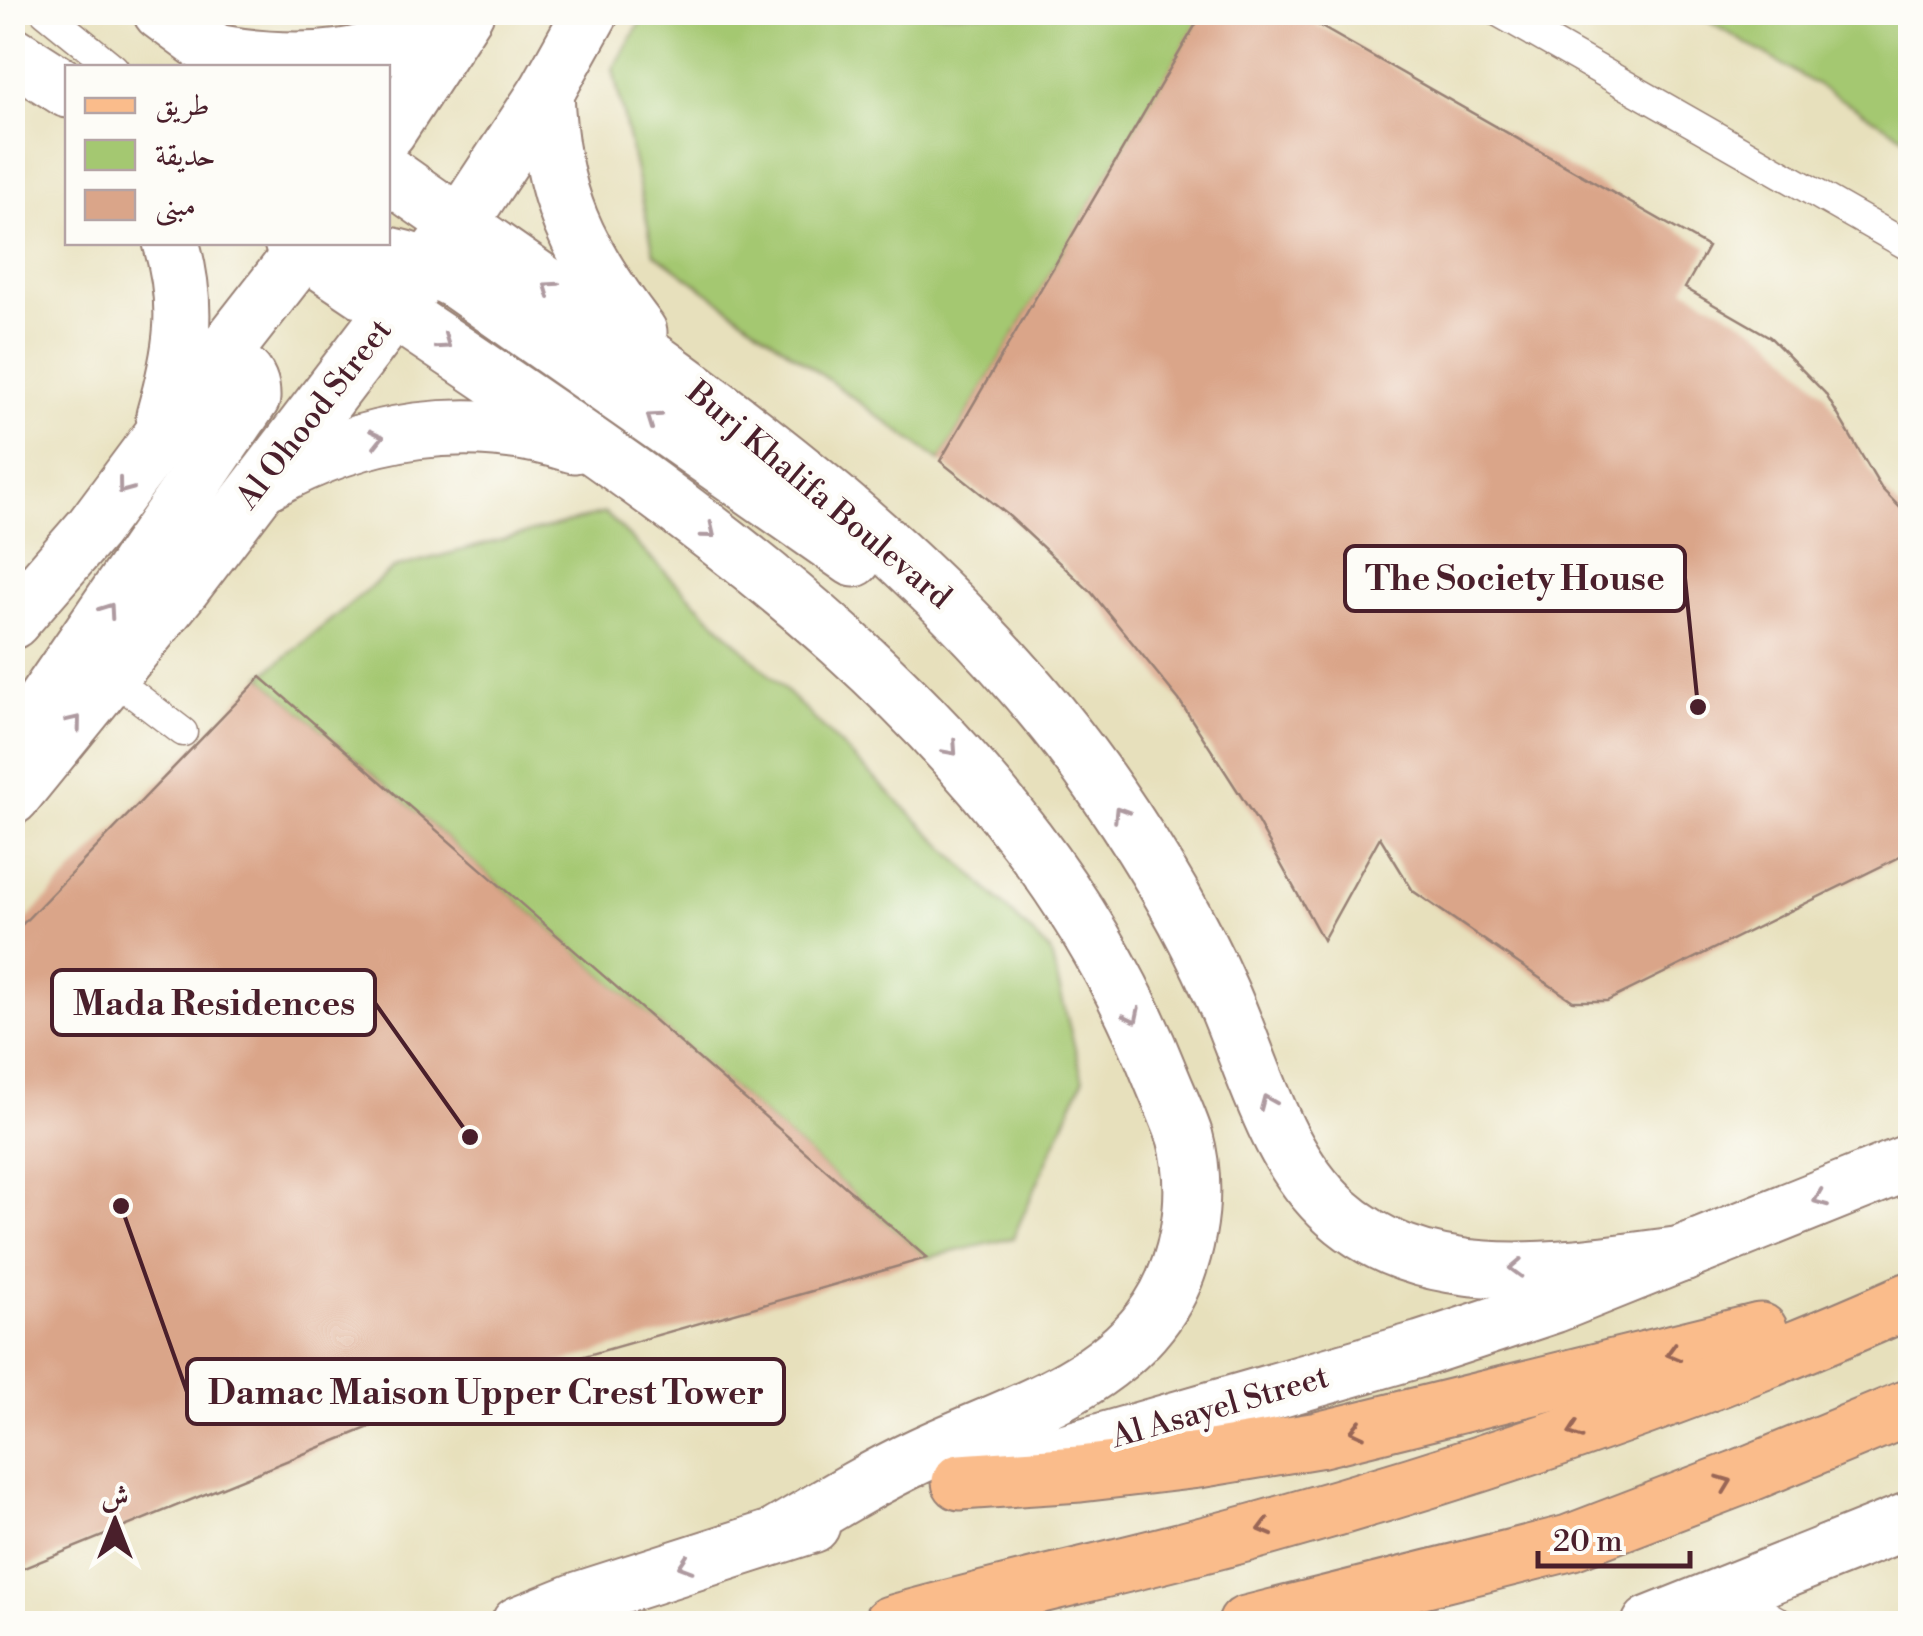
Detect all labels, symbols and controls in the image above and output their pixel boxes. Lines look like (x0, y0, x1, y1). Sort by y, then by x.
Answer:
legend (65, 65, 390, 245)
text: طريق (155, 87, 210, 125)
text: حديقة (155, 137, 216, 175)
text: مبنى (155, 187, 196, 227)
one-way arrow (543, 282, 562, 300)
street label: Al Ohood Street (227, 311, 400, 518)
one-way arrow (433, 331, 452, 349)
street label: Burj Khalifa Boulevard (678, 372, 960, 617)
one-way arrow (646, 413, 665, 432)
one-way arrow (368, 428, 385, 449)
one-way arrow (118, 476, 135, 494)
one-way arrow (697, 520, 715, 538)
callout: The Society House (1345, 546, 1685, 611)
text: The Society House (1365, 558, 1665, 601)
one-way arrow (96, 602, 114, 621)
one-way arrow (63, 716, 81, 734)
one-way arrow (939, 737, 957, 756)
one-way arrow (1113, 805, 1132, 823)
callout: Mada Residences (52, 970, 375, 1035)
text: Mada Residences (73, 983, 355, 1026)
one-way arrow (1121, 1006, 1141, 1024)
one-way arrow (1259, 1094, 1279, 1112)
one-way arrow (1812, 1187, 1830, 1207)
one-way arrow (1507, 1258, 1523, 1279)
one-way arrow (1665, 1341, 1682, 1362)
street label: Al Asayel Street (1106, 1357, 1333, 1457)
callout: Damac Maison Upper Crest Tower (187, 1359, 784, 1424)
text: Damac Maison Upper Crest Tower (208, 1372, 764, 1415)
one-way arrow (1349, 1418, 1366, 1439)
one-way arrow (1568, 1419, 1585, 1440)
north arrow (65, 1471, 165, 1571)
one-way arrow (1716, 1475, 1733, 1495)
text: ش (101, 1480, 129, 1515)
scale bar (1538, 1506, 1690, 1568)
one-way arrow (1257, 1517, 1274, 1538)
text: 20 m (1553, 1523, 1622, 1561)
one-way arrow (678, 1553, 695, 1573)

